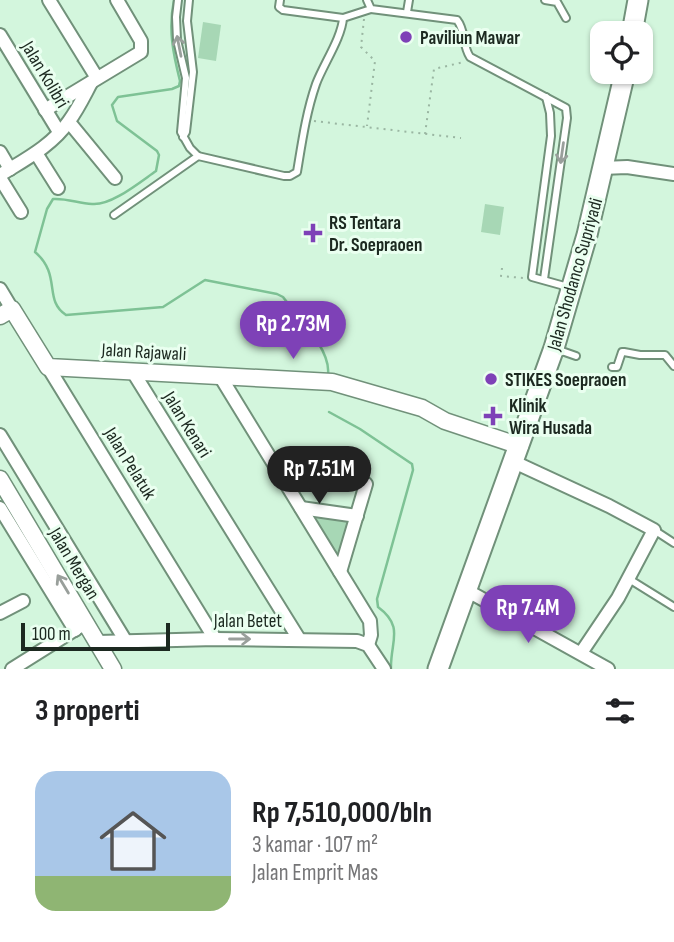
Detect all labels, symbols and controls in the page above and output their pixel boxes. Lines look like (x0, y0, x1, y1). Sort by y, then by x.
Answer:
map controls (590, 21, 653, 84)
button: locate (590, 21, 653, 84)
place label: Paviliun Mawar (420, 27, 520, 50)
marker: Paviliun Mawar (398, 29, 414, 45)
one-way arrow (172, 35, 185, 58)
street label: Jalan Kolibri (15, 36, 74, 112)
one-way arrow (555, 142, 568, 164)
street label: Jalan Shodanco Supriyadi (542, 195, 608, 354)
place label: RS Tentara Dr. Soepraoen (329, 212, 422, 257)
marker: RS Tentara Dr. Soepraoen (303, 223, 323, 243)
pin: Rp 2.73M (221, 302, 365, 361)
text: Rp 2.73M (256, 310, 330, 338)
street label: Jalan Rajawali (100, 339, 187, 366)
place label: STIKES Soepraoen (505, 369, 626, 392)
marker: STIKES Soepraoen (483, 371, 499, 387)
street label: Jalan Kenari (157, 387, 216, 462)
place label: Klinik Wira Husada (509, 395, 592, 440)
marker: Klinik Wira Husada (483, 406, 503, 426)
street label: Jalan Pelatuk (98, 423, 161, 505)
pin: Rp 7.51M (247, 447, 391, 506)
text: Rp 7.51M (283, 455, 355, 483)
street label: Jalan Mergan (43, 523, 104, 604)
one-way arrow (56, 574, 70, 594)
pin: Rp 7.4M (463, 586, 593, 645)
text: Rp 7.4M (496, 594, 560, 622)
street label: Jalan Betet (213, 610, 282, 633)
scale bar (21, 620, 170, 652)
text: 100 m (32, 623, 71, 646)
one-way arrow (228, 632, 251, 646)
icon: filters (601, 692, 639, 730)
text: 3 properti (35, 693, 140, 729)
text: Rp 7,510,000/bln (252, 795, 432, 831)
icon: home (91, 799, 175, 883)
text: 3 kamar · 107 m² (252, 831, 378, 859)
text: Jalan Emprit Mas (252, 859, 378, 887)

